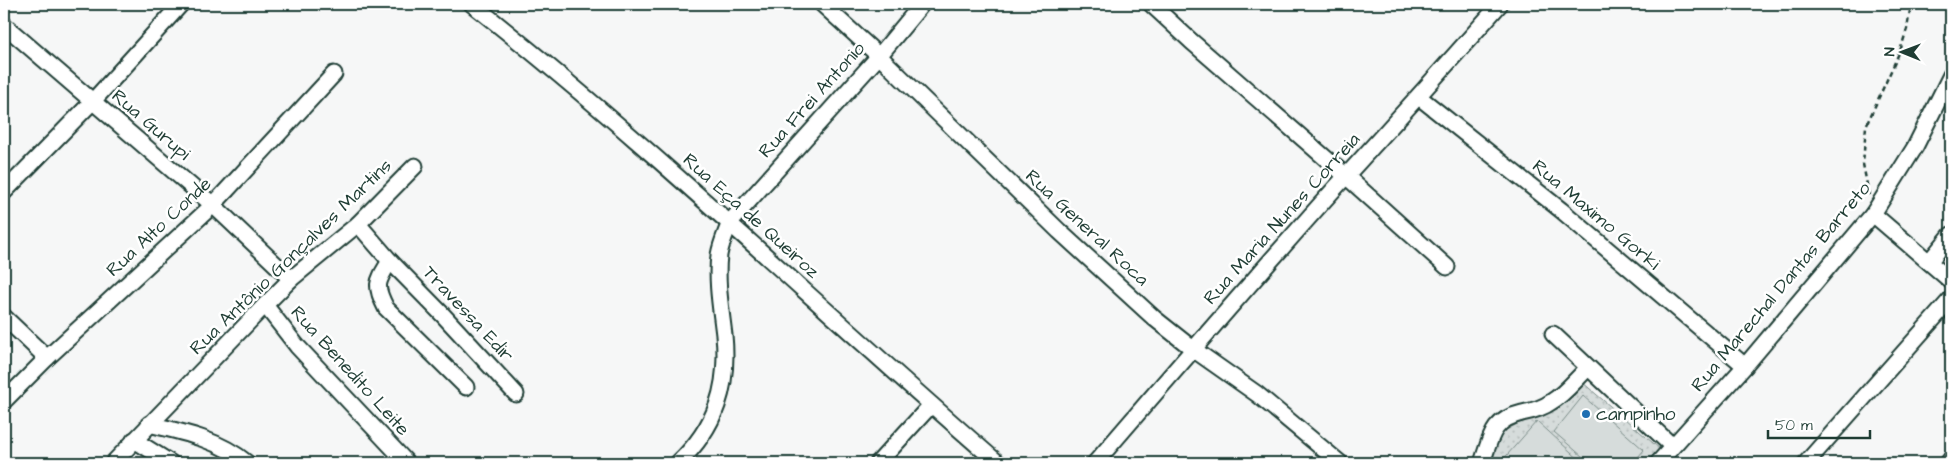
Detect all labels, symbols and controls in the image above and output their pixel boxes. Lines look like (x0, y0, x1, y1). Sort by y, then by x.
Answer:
north arrow (1878, 28, 1928, 78)
street label: Rua Frei Antonio (752, 36, 872, 164)
text: N (1880, 47, 1900, 56)
street label: Rua Gurupi (106, 83, 196, 167)
street label: Rua Maria Nunes Correia (1197, 127, 1367, 311)
street label: Rua Eça de Queiroz (677, 147, 826, 285)
street label: Rua Antônio Gonçalves Martins (184, 153, 398, 361)
street label: Rua Maximo Gorki (1526, 153, 1666, 277)
street label: Rua General Roca (1019, 163, 1155, 293)
street label: Rua Alto Conde (100, 171, 218, 283)
street label: Rua Marechal Dantas Barreto (1685, 176, 1877, 398)
street label: Travessa Edir (416, 260, 520, 368)
street label: Rua Benedito Leite (284, 300, 416, 442)
place label: campinho (1596, 401, 1676, 428)
scale bar (1768, 407, 1870, 439)
marker: campinho (1580, 408, 1592, 420)
text: 50 m (1775, 415, 1813, 436)

